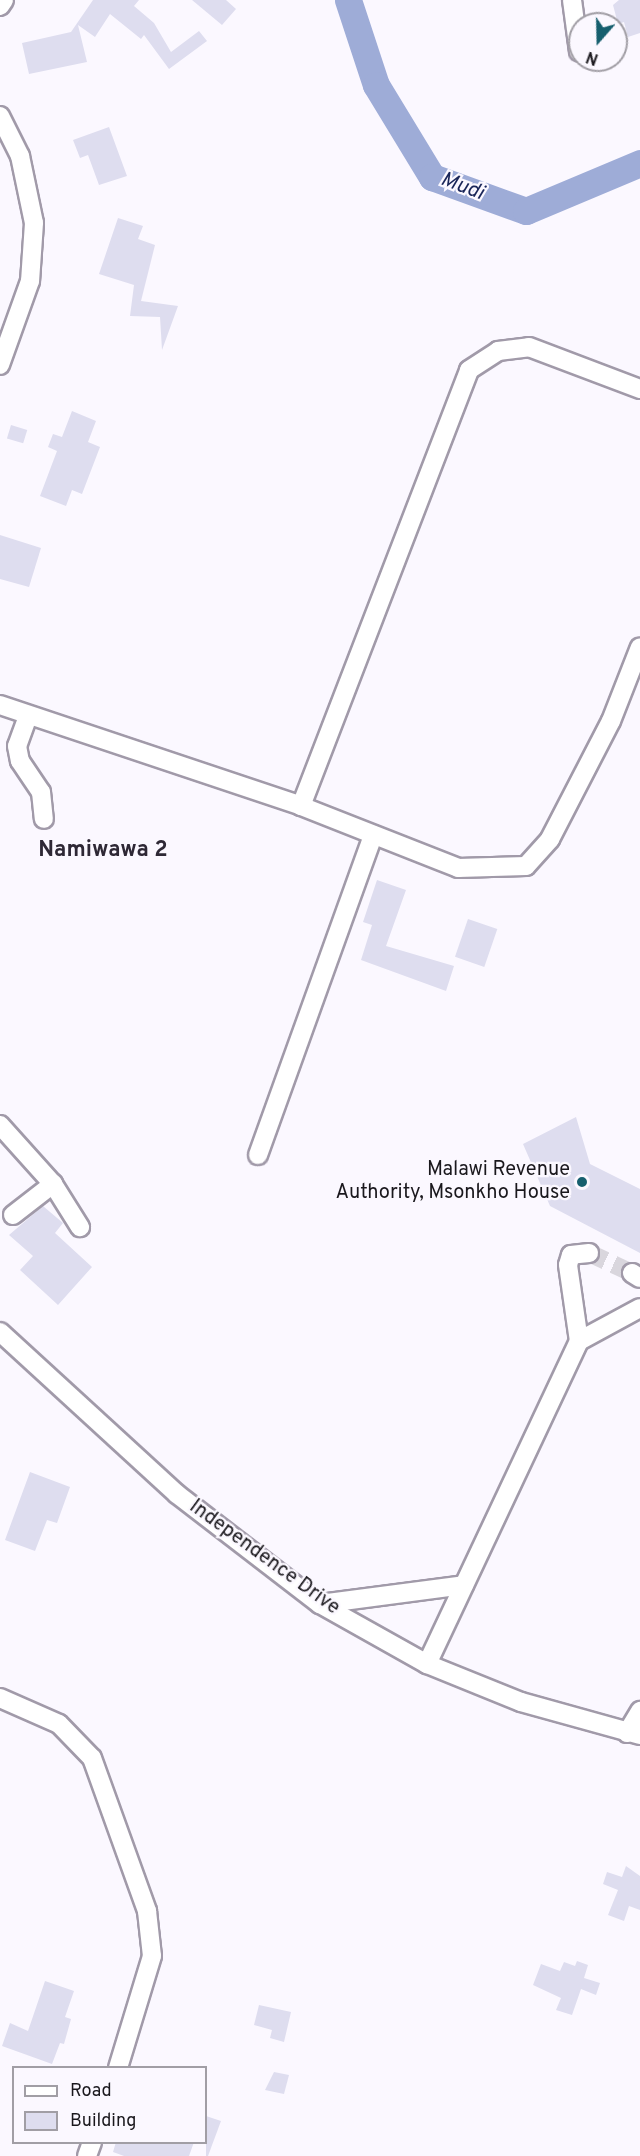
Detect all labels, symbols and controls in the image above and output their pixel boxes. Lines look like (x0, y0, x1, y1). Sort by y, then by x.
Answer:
north arrow (568, 12, 628, 72)
text: N (584, 46, 601, 68)
water label: Mudi (437, 167, 487, 207)
district label: Namiwawa 2 (38, 838, 168, 864)
place label: Malawi Revenue Authority, Msonkho House (335, 1158, 570, 1205)
marker: Malawi Revenue Authority, Msonkho House (575, 1175, 589, 1189)
street label: Independence Drive (184, 1495, 344, 1621)
legend (12, 2066, 207, 2144)
text: Road (70, 2080, 112, 2103)
text: Building (70, 2110, 136, 2133)

